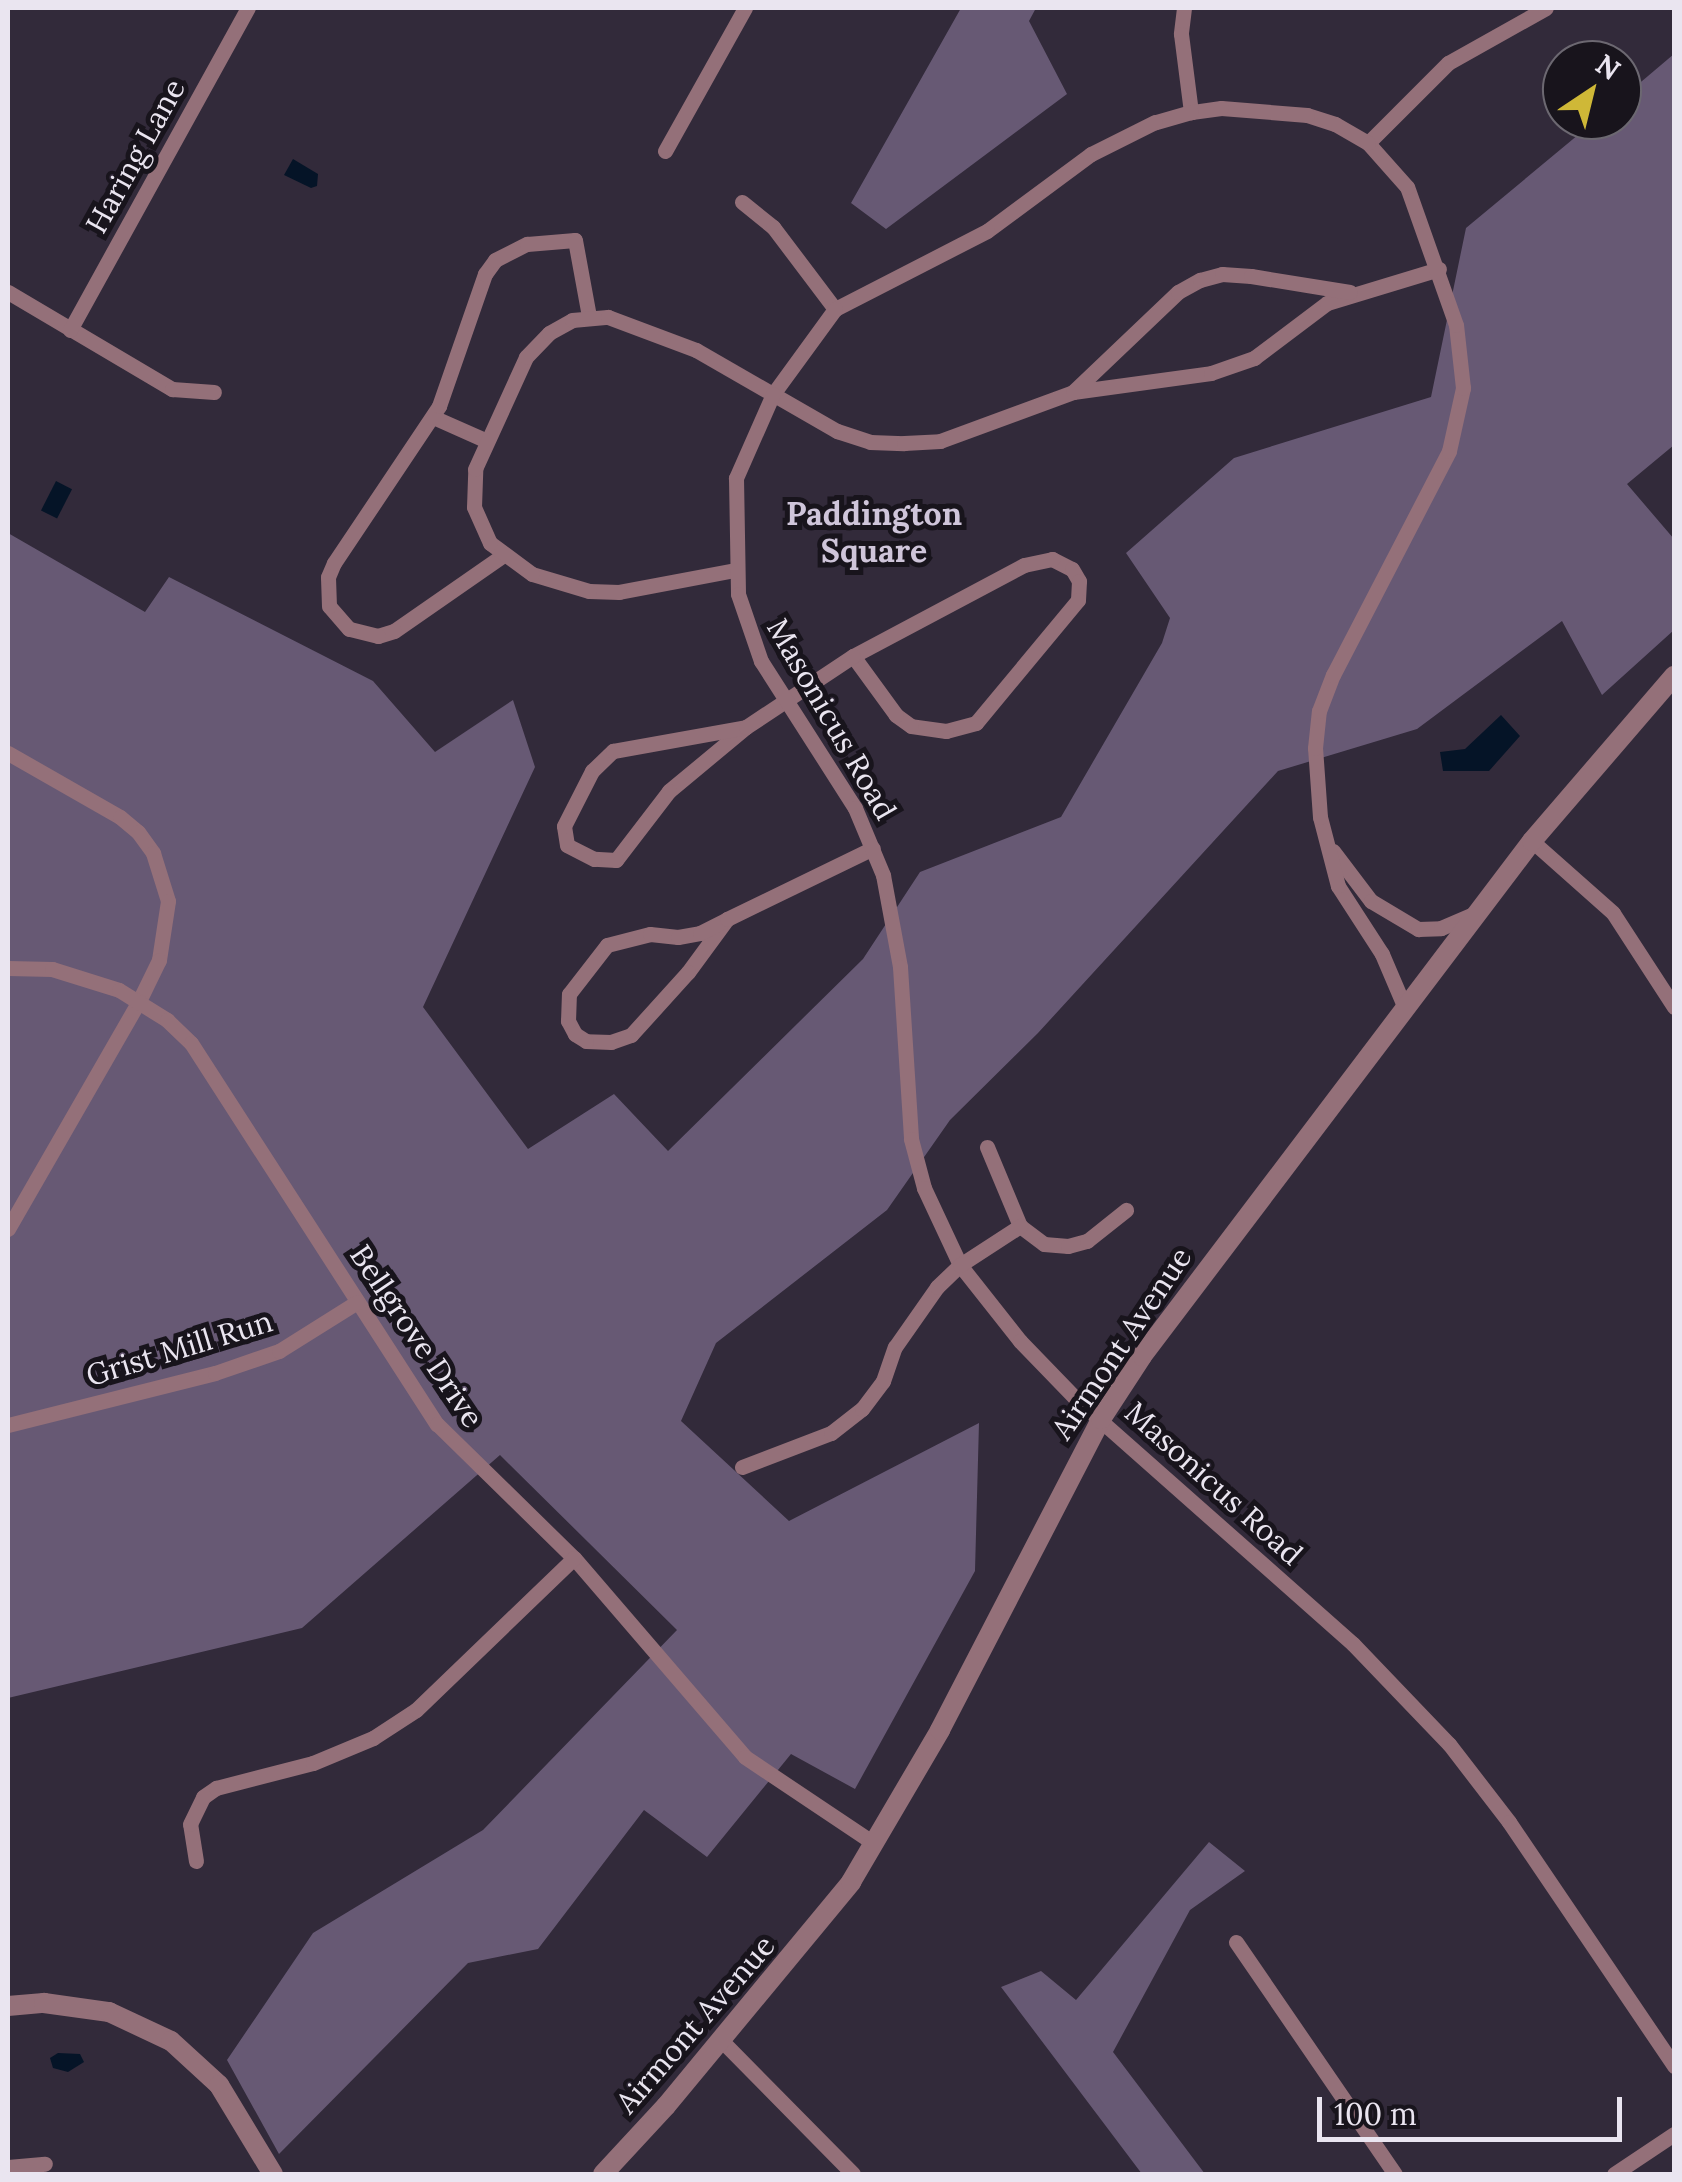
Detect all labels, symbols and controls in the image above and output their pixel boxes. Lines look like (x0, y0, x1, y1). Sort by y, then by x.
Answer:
north arrow (1542, 40, 1642, 140)
text: N (1589, 46, 1627, 88)
street label: Haring Lane (78, 73, 192, 239)
district label: Paddington Square (786, 496, 962, 571)
street label: Masonicus Road (760, 612, 904, 826)
street label: Bellgrove Drive (343, 1238, 491, 1434)
street label: Airmont Avenue (1043, 1240, 1199, 1446)
street label: Grist Mill Run (82, 1303, 276, 1393)
street label: Masonicus Road (1118, 1394, 1310, 1572)
street label: Airmont Avenue (608, 1928, 782, 2120)
scale bar (1322, 2077, 1627, 2139)
text: 100 m (1334, 2095, 1417, 2133)

